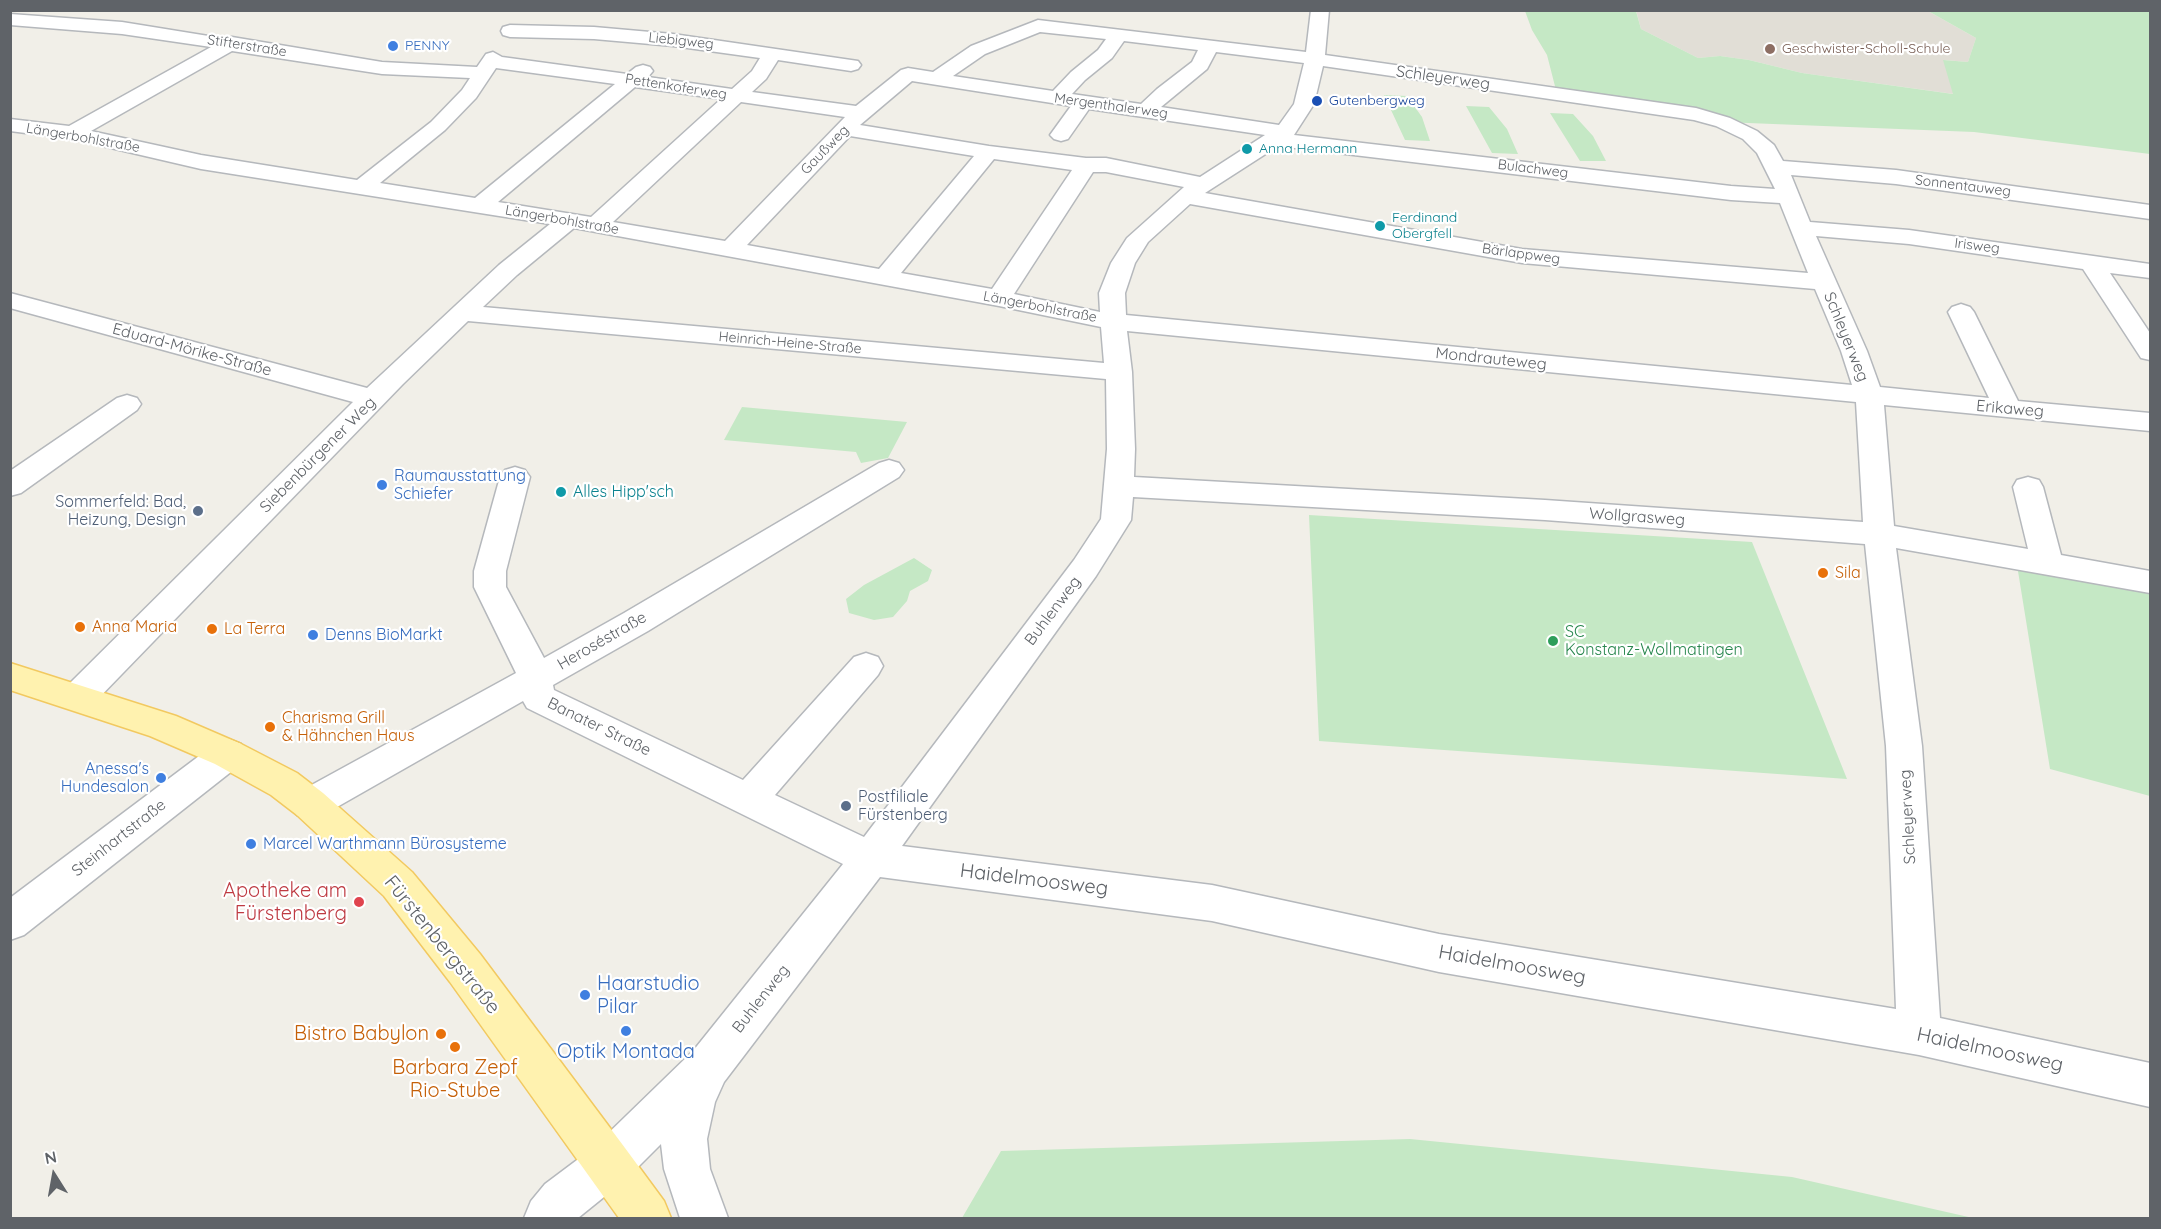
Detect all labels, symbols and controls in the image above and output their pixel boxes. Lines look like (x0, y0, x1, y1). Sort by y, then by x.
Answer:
street label: Liebigweg (647, 29, 715, 53)
street label: Stifterstraße (206, 31, 288, 61)
place label: PENNY (405, 38, 450, 54)
marker: PENNY (386, 39, 400, 53)
place label: Geschwister-Scholl-Schule (1782, 41, 1950, 57)
marker: Geschwister-Scholl-Schule (1763, 42, 1777, 56)
street label: Schleyerweg (1395, 62, 1491, 94)
street label: Pettenkoferweg (624, 71, 728, 103)
street label: Mergenthalerweg (1053, 90, 1169, 122)
place label: Gutenbergweg (1329, 93, 1425, 109)
marker: Gutenbergweg (1310, 94, 1324, 108)
street label: Längerbohlstraße (25, 120, 141, 156)
street label: Gaußweg (797, 122, 853, 178)
place label: Anna Hermann (1259, 141, 1357, 157)
marker: Anna Hermann (1240, 142, 1254, 156)
street label: Bulachweg (1497, 156, 1569, 182)
street label: Sonnentauweg (1914, 172, 2012, 200)
street label: Längerbohlstraße (504, 202, 620, 238)
place label: Ferdinand Obergfell (1392, 210, 1457, 243)
marker: Ferdinand Obergfell (1373, 219, 1387, 233)
street label: Irisweg (1953, 235, 2001, 257)
street label: Bärlappweg (1481, 240, 1561, 268)
street label: Längerbohlstraße (982, 288, 1098, 326)
street label: Schleyerweg (1819, 289, 1873, 385)
street label: Eduard-Mörike-Straße (110, 319, 274, 381)
street label: Heinrich-Heine-Straße (718, 328, 862, 358)
street label: Mondrauteweg (1434, 344, 1548, 374)
street label: Siebenbürgener Weg (256, 393, 380, 517)
street label: Erikaweg (1975, 396, 2045, 422)
place label: Raumausstattung Schiefer (394, 466, 526, 504)
marker: Raumausstattung Schiefer (375, 478, 389, 492)
place label: Alles Hipp'sch (573, 482, 674, 502)
marker: Alles Hipp'sch (554, 485, 568, 499)
place label: Sommerfeld: Bad, Heizung, Design (55, 492, 186, 530)
marker: Sommerfeld: Bad, Heizung, Design (191, 504, 205, 518)
street label: Wollgrasweg (1588, 504, 1686, 530)
place label: Sila (1835, 563, 1861, 583)
marker: Sila (1816, 566, 1830, 580)
street label: Buhlenweg (1021, 573, 1085, 649)
street label: Heroséstraße (554, 608, 650, 674)
place label: Anna Maria (92, 617, 177, 637)
place label: La Terra (224, 619, 285, 639)
marker: Anna Maria (73, 620, 87, 634)
marker: La Terra (205, 622, 219, 636)
place label: SC Konstanz-Wollmatingen (1565, 622, 1743, 660)
place label: Denns BioMarkt (325, 625, 443, 645)
marker: Denns BioMarkt (306, 628, 320, 642)
marker: SC Konstanz-Wollmatingen (1546, 634, 1560, 648)
street label: Banater Straße (544, 694, 654, 760)
place label: Charisma Grill & Hähnchen Haus (282, 708, 414, 746)
marker: Charisma Grill & Hähnchen Haus (263, 720, 277, 734)
place label: Anessa's Hundesalon (61, 759, 149, 797)
street label: Schleyerweg (1896, 769, 1920, 865)
marker: Anessa's Hundesalon (154, 771, 168, 785)
place label: Postfiliale Fürstenberg (858, 787, 948, 825)
street label: Steinhartstraße (68, 795, 170, 881)
marker: Postfiliale Fürstenberg (839, 799, 853, 813)
place label: Marcel Warthmann Bürosysteme (263, 834, 507, 854)
marker: Marcel Warthmann Bürosysteme (244, 837, 258, 851)
street label: Haidelmoosweg (958, 859, 1110, 901)
street label: Fürstenbergstraße (379, 871, 505, 1019)
place label: Apotheke am Fürstenberg (223, 879, 347, 926)
marker: Apotheke am Fürstenberg (352, 895, 366, 909)
street label: Haidelmoosweg (1436, 940, 1588, 990)
street label: Buhlenweg (728, 961, 794, 1037)
place label: Haarstudio Pilar (597, 972, 700, 1019)
marker: Haarstudio Pilar (578, 988, 592, 1002)
place label: Bistro Babylon (294, 1022, 429, 1046)
street label: Haidelmoosweg (1914, 1023, 2066, 1077)
marker: Optik Montada (619, 1024, 633, 1038)
marker: Bistro Babylon (434, 1027, 448, 1041)
marker: Barbara Zepf Rio-Stube (448, 1040, 462, 1054)
place label: Optik Montada (557, 1040, 695, 1064)
place label: Barbara Zepf Rio-Stube (392, 1056, 518, 1103)
north arrow (24, 1145, 84, 1205)
text: N (43, 1146, 58, 1168)

